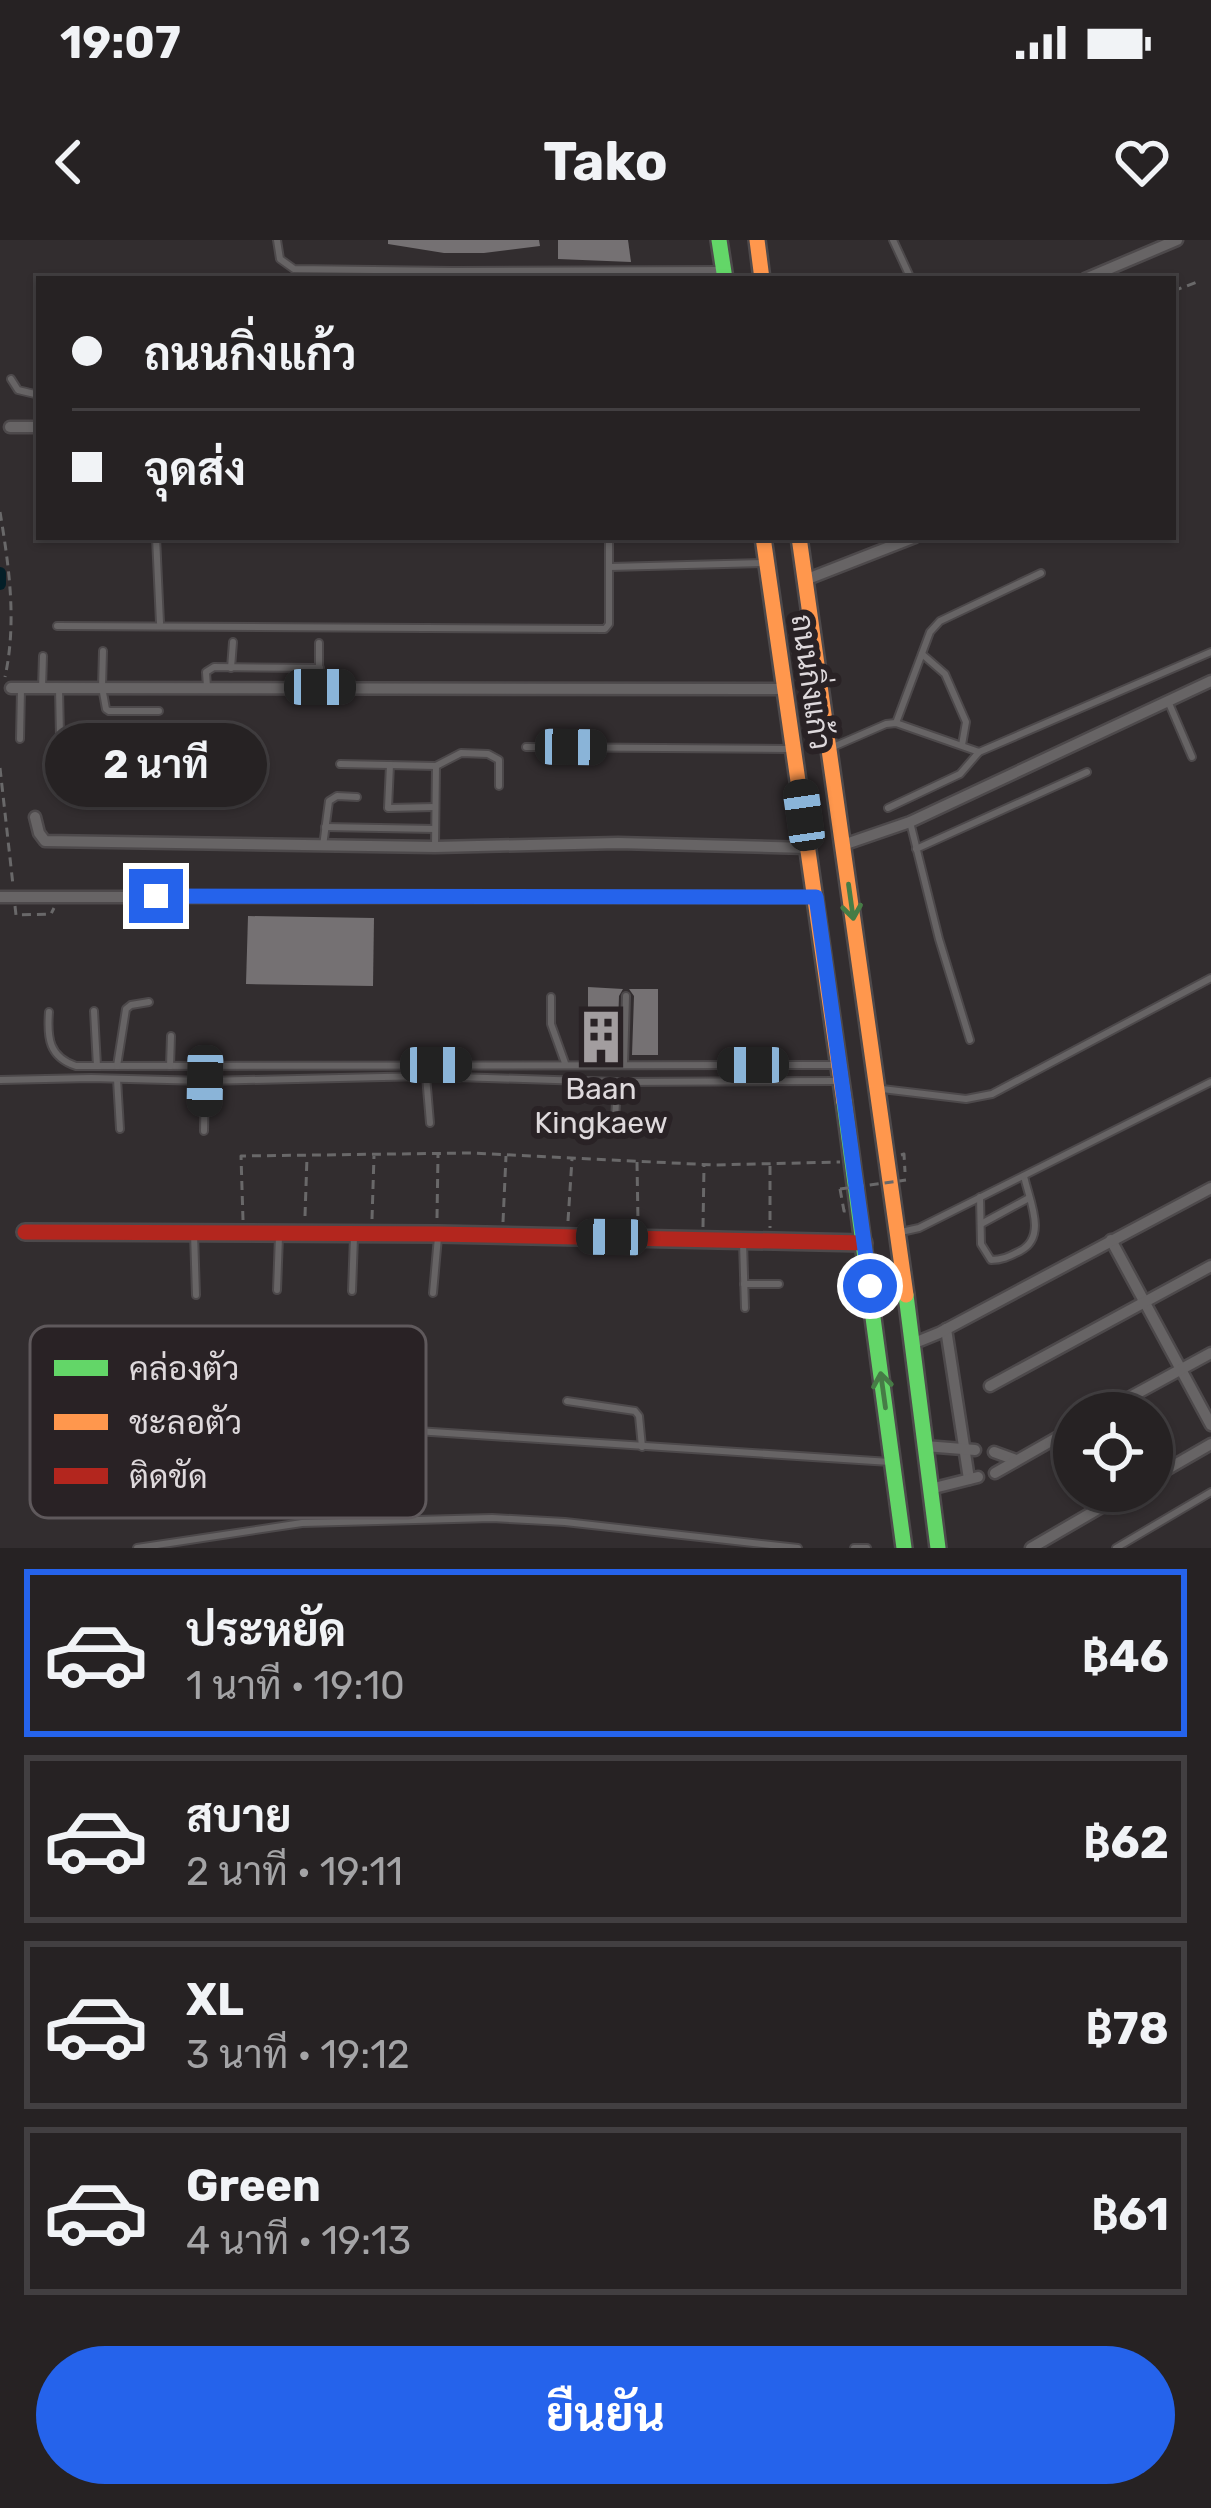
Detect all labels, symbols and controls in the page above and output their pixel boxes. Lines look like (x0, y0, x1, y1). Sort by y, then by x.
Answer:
text: 19:07 (60, 16, 181, 69)
icon: back (36, 129, 102, 195)
icon: heart (1109, 129, 1175, 195)
text: Tako (543, 130, 668, 194)
text: ถนนกิ่งแก้ว (144, 328, 357, 381)
text: จุดส่ง (144, 443, 246, 496)
street label: ถนนกิ่งแก้ว (784, 611, 845, 752)
car (284, 669, 356, 705)
callout: 2 นาที (45, 722, 267, 806)
car (535, 728, 607, 766)
text: 2 นาที (103, 742, 209, 788)
car (781, 777, 827, 853)
route end (129, 869, 183, 923)
one-way arrow (840, 882, 863, 921)
building icon: Baan Kingkaew (572, 1008, 630, 1066)
car (186, 1045, 224, 1117)
car (400, 1047, 472, 1083)
car (717, 1047, 789, 1083)
place label: Baan Kingkaew (534, 1071, 668, 1141)
car (576, 1218, 648, 1256)
route start (843, 1259, 897, 1313)
legend (30, 1326, 426, 1518)
text: คล่องตัว (129, 1349, 239, 1388)
one-way arrow (872, 1372, 894, 1411)
map controls (1053, 1392, 1173, 1512)
button: locate (1053, 1392, 1173, 1512)
text: ชะลอตัว (129, 1403, 242, 1442)
text: ติดขัด (129, 1457, 208, 1496)
icon: car (42, 1599, 150, 1707)
text: ประหยัด (186, 1604, 346, 1657)
text: ฿46 (1082, 1630, 1169, 1683)
text: 1 นาที · 19:10 (186, 1663, 405, 1709)
icon: car (42, 1785, 150, 1893)
text: สบาย (186, 1790, 292, 1843)
text: ฿62 (1083, 1816, 1169, 1869)
text: 2 นาที · 19:11 (186, 1849, 403, 1895)
icon: car (42, 1971, 150, 2079)
text: XL (186, 1973, 244, 2026)
text: ฿78 (1086, 2002, 1169, 2055)
text: 3 นาที · 19:12 (186, 2032, 410, 2078)
icon: car (42, 2157, 150, 2265)
text: Green (186, 2159, 321, 2212)
text: ฿61 (1091, 2188, 1169, 2241)
text: 4 นาที · 19:13 (186, 2218, 411, 2264)
button: ยืนยัน (36, 2346, 1175, 2484)

